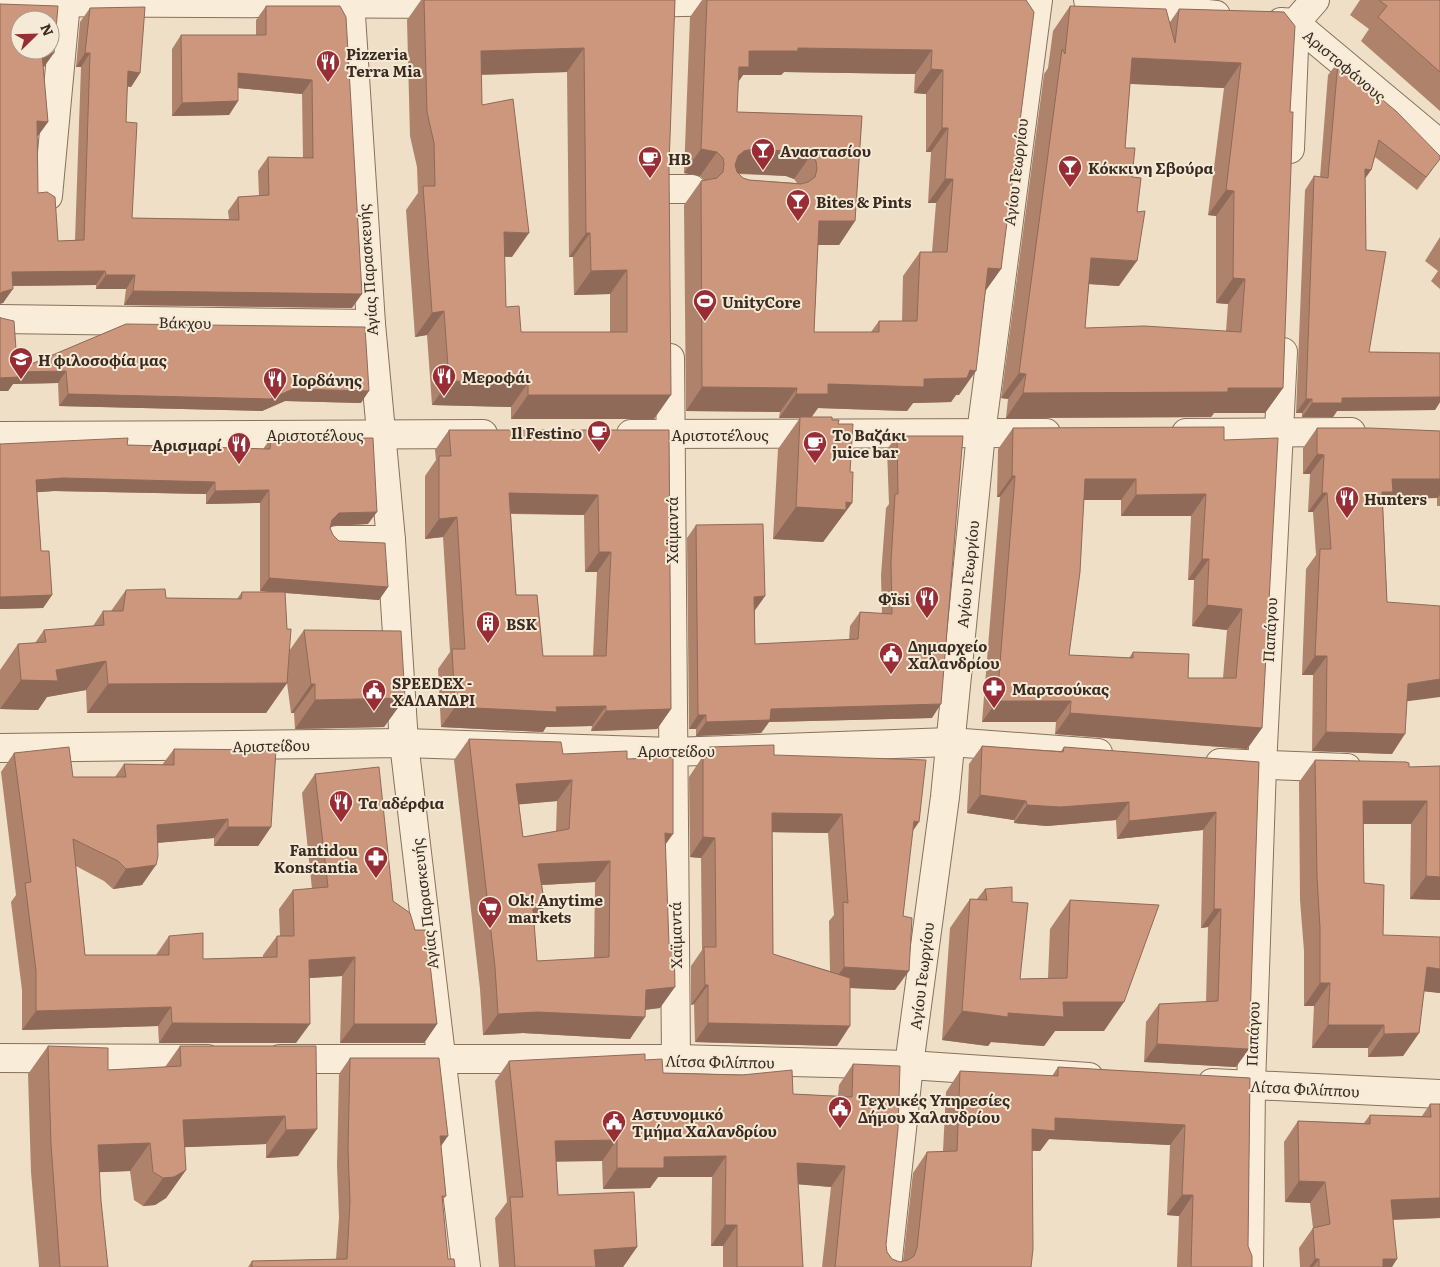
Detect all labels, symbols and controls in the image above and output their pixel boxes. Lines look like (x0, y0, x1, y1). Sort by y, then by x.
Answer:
north arrow (10, 10, 60, 60)
text: N (36, 20, 59, 39)
street label: Αριστοφάνους (1299, 23, 1392, 107)
place label: Pizzeria Terra Mia (346, 42, 422, 82)
restaurant icon: Pizzeria Terra Mia (315, 49, 341, 83)
street label: Αγίου Γεωργίου (997, 117, 1033, 227)
bar icon: Αναστασίου (750, 137, 776, 171)
place label: Αναστασίου (780, 139, 871, 162)
cafe icon: HB (637, 145, 663, 179)
place label: HB (668, 147, 691, 170)
bar icon: Κόκκινη Σβούρα (1057, 154, 1083, 188)
place label: Κόκκινη Σβούρα (1088, 156, 1214, 179)
bar icon: Bites & Pints (785, 188, 811, 222)
place label: Bites & Pints (816, 190, 912, 213)
street label: Αγίας Παρασκευής (351, 203, 383, 337)
sports icon: UnityCore (692, 288, 718, 322)
place label: UnityCore (722, 290, 801, 313)
street label: Βάκχου (158, 310, 212, 334)
school or university icon: Η φιλοσοφία μας (8, 346, 34, 380)
place label: Η φιλοσοφία μας (38, 348, 167, 371)
restaurant icon: Μεροφάι (431, 363, 457, 397)
place label: Μεροφάι (462, 365, 531, 388)
restaurant icon: Ιορδάνης (262, 366, 288, 400)
place label: Ιορδάνης (292, 368, 362, 391)
cafe icon: Il Festino (586, 419, 612, 453)
place label: Il Festino (511, 421, 582, 444)
street label: Αριστοτέλους (266, 423, 364, 446)
street label: Αριστοτέλους (671, 423, 769, 446)
place label: Το Βαζάκι juice bar (832, 423, 907, 463)
cafe icon: Το Βαζάκι juice bar (802, 430, 828, 464)
restaurant icon: Αρισμαρί (226, 431, 252, 465)
place label: Αρισμαρί (152, 433, 223, 456)
restaurant icon: Hunters (1334, 485, 1360, 519)
place label: Hunters (1364, 487, 1427, 510)
street label: Χαϊμαντά (660, 496, 683, 564)
street label: Αγίου Γεωργίου (950, 519, 984, 629)
restaurant icon: Φïsi (914, 585, 940, 619)
place label: Φïsi (878, 587, 911, 610)
street label: Παπάγου (1256, 597, 1282, 663)
building icon: BSK (475, 610, 501, 644)
place label: BSK (506, 612, 538, 635)
place label: Δημαρχείο Χαλανδρίου (908, 634, 1000, 674)
public building icon: Δημαρχείο Χαλανδρίου (878, 641, 904, 675)
place label: SPEEDEX - ΧΑΛΑΝΔΡΙ (392, 671, 475, 711)
pharmacy icon: Μαρτσούκας (981, 675, 1007, 709)
place label: Μαρτσούκας (1012, 677, 1109, 700)
public building icon: SPEEDEX - ΧΑΛΑΝΔΡΙ (361, 678, 387, 712)
street label: Αριστείδου (232, 733, 310, 757)
street label: Αριστείδου (637, 739, 715, 762)
restaurant icon: Τα αδέρφια (328, 789, 354, 823)
place label: Τα αδέρφια (358, 791, 445, 814)
street label: Αγίας Παρασκευής (404, 837, 443, 971)
place label: Fantidou Konstantia (274, 838, 358, 878)
pharmacy icon: Fantidou Konstantia (363, 845, 389, 879)
place label: Ok! Anytime markets (508, 888, 604, 928)
supermarket icon: Ok! Anytime markets (477, 895, 503, 929)
street label: Χαϊμαντά (663, 901, 687, 969)
street label: Αγίου Γεωργίου (903, 921, 939, 1031)
street label: Παπάγου (1239, 1001, 1265, 1067)
street label: Λίτσα Φιλίππου (665, 1049, 775, 1073)
street label: Λίτσα Φιλίππου (1250, 1074, 1360, 1102)
place label: Τεχνικές Υπηρεσίες Δήμου Χαλανδρίου (858, 1088, 1010, 1128)
public building icon: Τεχνικές Υπηρεσίες Δήμου Χαλανδρίου (827, 1095, 853, 1129)
place label: Αστυνομικό Τμήμα Χαλανδρίου (632, 1102, 777, 1142)
public building icon: Αστυνομικό Τμήμα Χαλανδρίου (601, 1109, 627, 1143)

